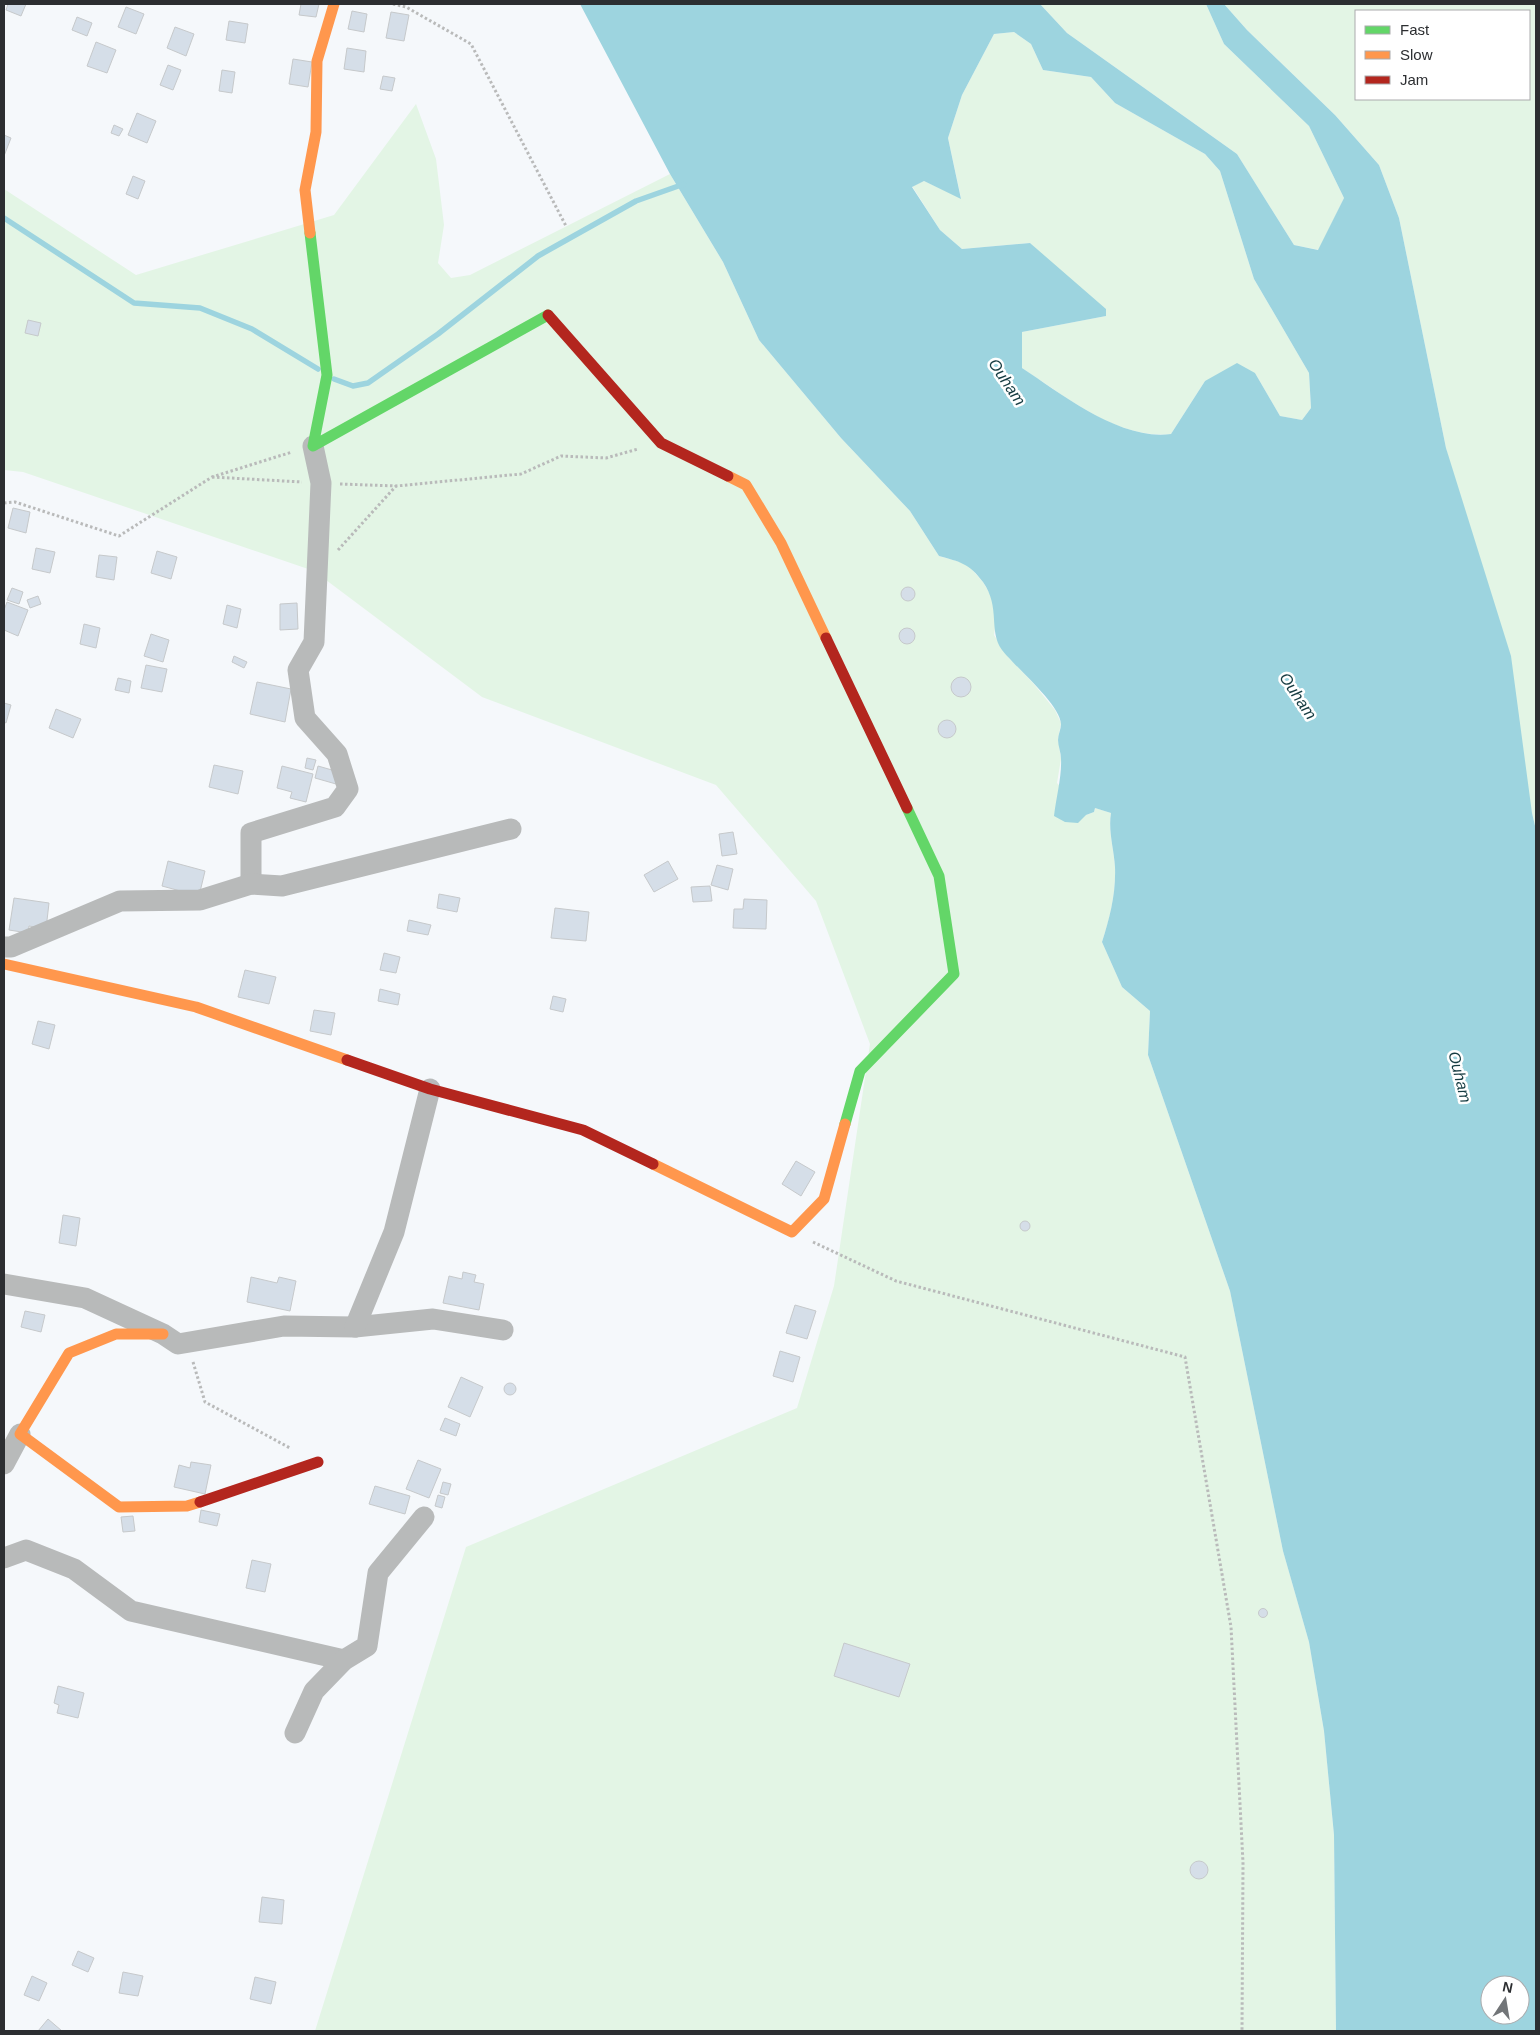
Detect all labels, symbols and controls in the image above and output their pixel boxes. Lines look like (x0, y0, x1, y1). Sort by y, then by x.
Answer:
legend (1355, 10, 1530, 100)
text: Fast (1400, 21, 1430, 38)
text: Slow (1400, 46, 1433, 63)
text: Jam (1400, 71, 1428, 88)
water label: Ouham (985, 355, 1029, 409)
water label: Ouham (1276, 669, 1320, 723)
water label: Ouham (1445, 1049, 1475, 1105)
north arrow (1480, 1975, 1530, 2025)
text: N (1501, 1978, 1514, 1996)

